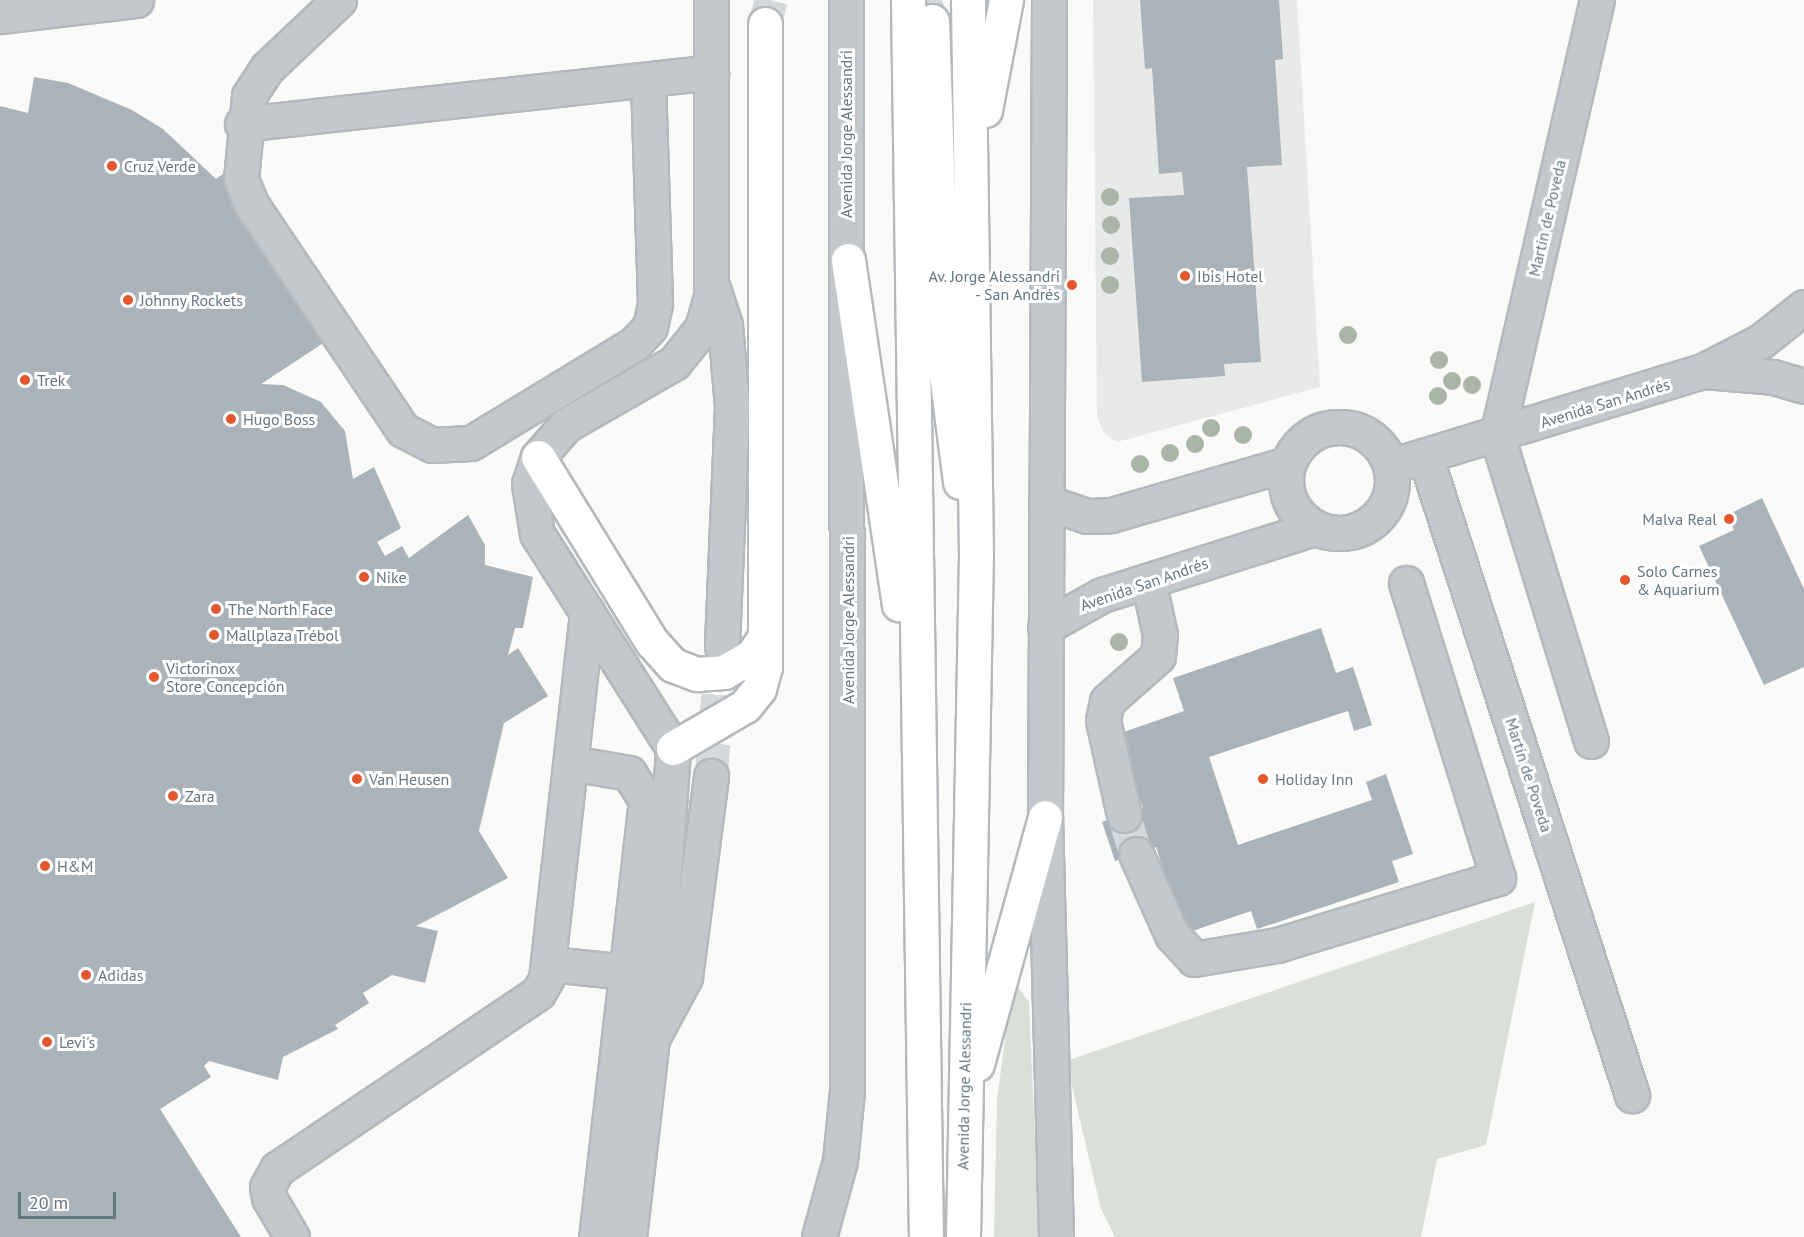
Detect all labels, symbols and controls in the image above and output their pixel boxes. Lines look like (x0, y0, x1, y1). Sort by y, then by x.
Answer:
street label: Avenida Jorge Alessandri (836, 50, 856, 218)
place label: Cruz Verde (124, 156, 197, 176)
street label: Martín de Poveda (1524, 158, 1570, 278)
marker: Cruz Verde (105, 159, 119, 173)
place label: Av. Jorge Alessandri - San Andrés (927, 266, 1060, 304)
place label: Ibis Hotel (1197, 266, 1263, 286)
marker: Ibis Hotel (1178, 269, 1192, 283)
marker: Av. Jorge Alessandri - San Andrés (1065, 278, 1079, 292)
place label: Johnny Rockets (140, 290, 244, 310)
marker: Johnny Rockets (121, 293, 135, 307)
place label: Trek (37, 370, 65, 390)
marker: Trek (18, 373, 32, 387)
street label: Avenida San Andrés (1538, 374, 1672, 432)
place label: Hugo Boss (243, 409, 315, 429)
marker: Hugo Boss (224, 412, 238, 426)
place label: Malva Real (1642, 509, 1717, 529)
marker: Malva Real (1722, 512, 1736, 526)
street label: Avenida Jorge Alessandri (838, 536, 858, 704)
street label: Avenida San Andrés (1077, 553, 1211, 615)
place label: Solo Carnes & Aquarium (1637, 561, 1720, 599)
place label: Nike (376, 567, 407, 587)
marker: Nike (357, 570, 371, 584)
marker: Solo Carnes & Aquarium (1618, 573, 1632, 587)
place label: The North Face (228, 599, 333, 619)
marker: The North Face (209, 602, 223, 616)
place label: Mallplaza Trébol (226, 625, 339, 645)
marker: Mallplaza Trébol (207, 628, 221, 642)
place label: Victorinox Store Concepción (166, 658, 285, 696)
marker: Victorinox Store Concepción (147, 670, 161, 684)
street label: Martín de Poveda (1501, 715, 1557, 835)
place label: Van Heusen (369, 769, 449, 789)
place label: Holiday Inn (1275, 769, 1354, 789)
marker: Van Heusen (350, 772, 364, 786)
marker: Holiday Inn (1256, 772, 1270, 786)
place label: Zara (185, 786, 215, 806)
marker: Zara (166, 789, 180, 803)
place label: H&M (57, 856, 93, 876)
marker: H&M (38, 859, 52, 873)
place label: Adidas (98, 965, 144, 985)
marker: Adidas (79, 968, 93, 982)
street label: Avenida Jorge Alessandri (953, 1002, 975, 1170)
place label: Levi's (59, 1032, 95, 1052)
marker: Levi's (40, 1035, 54, 1049)
scale bar (21, 1180, 118, 1218)
text: 20 m (29, 1191, 68, 1214)

